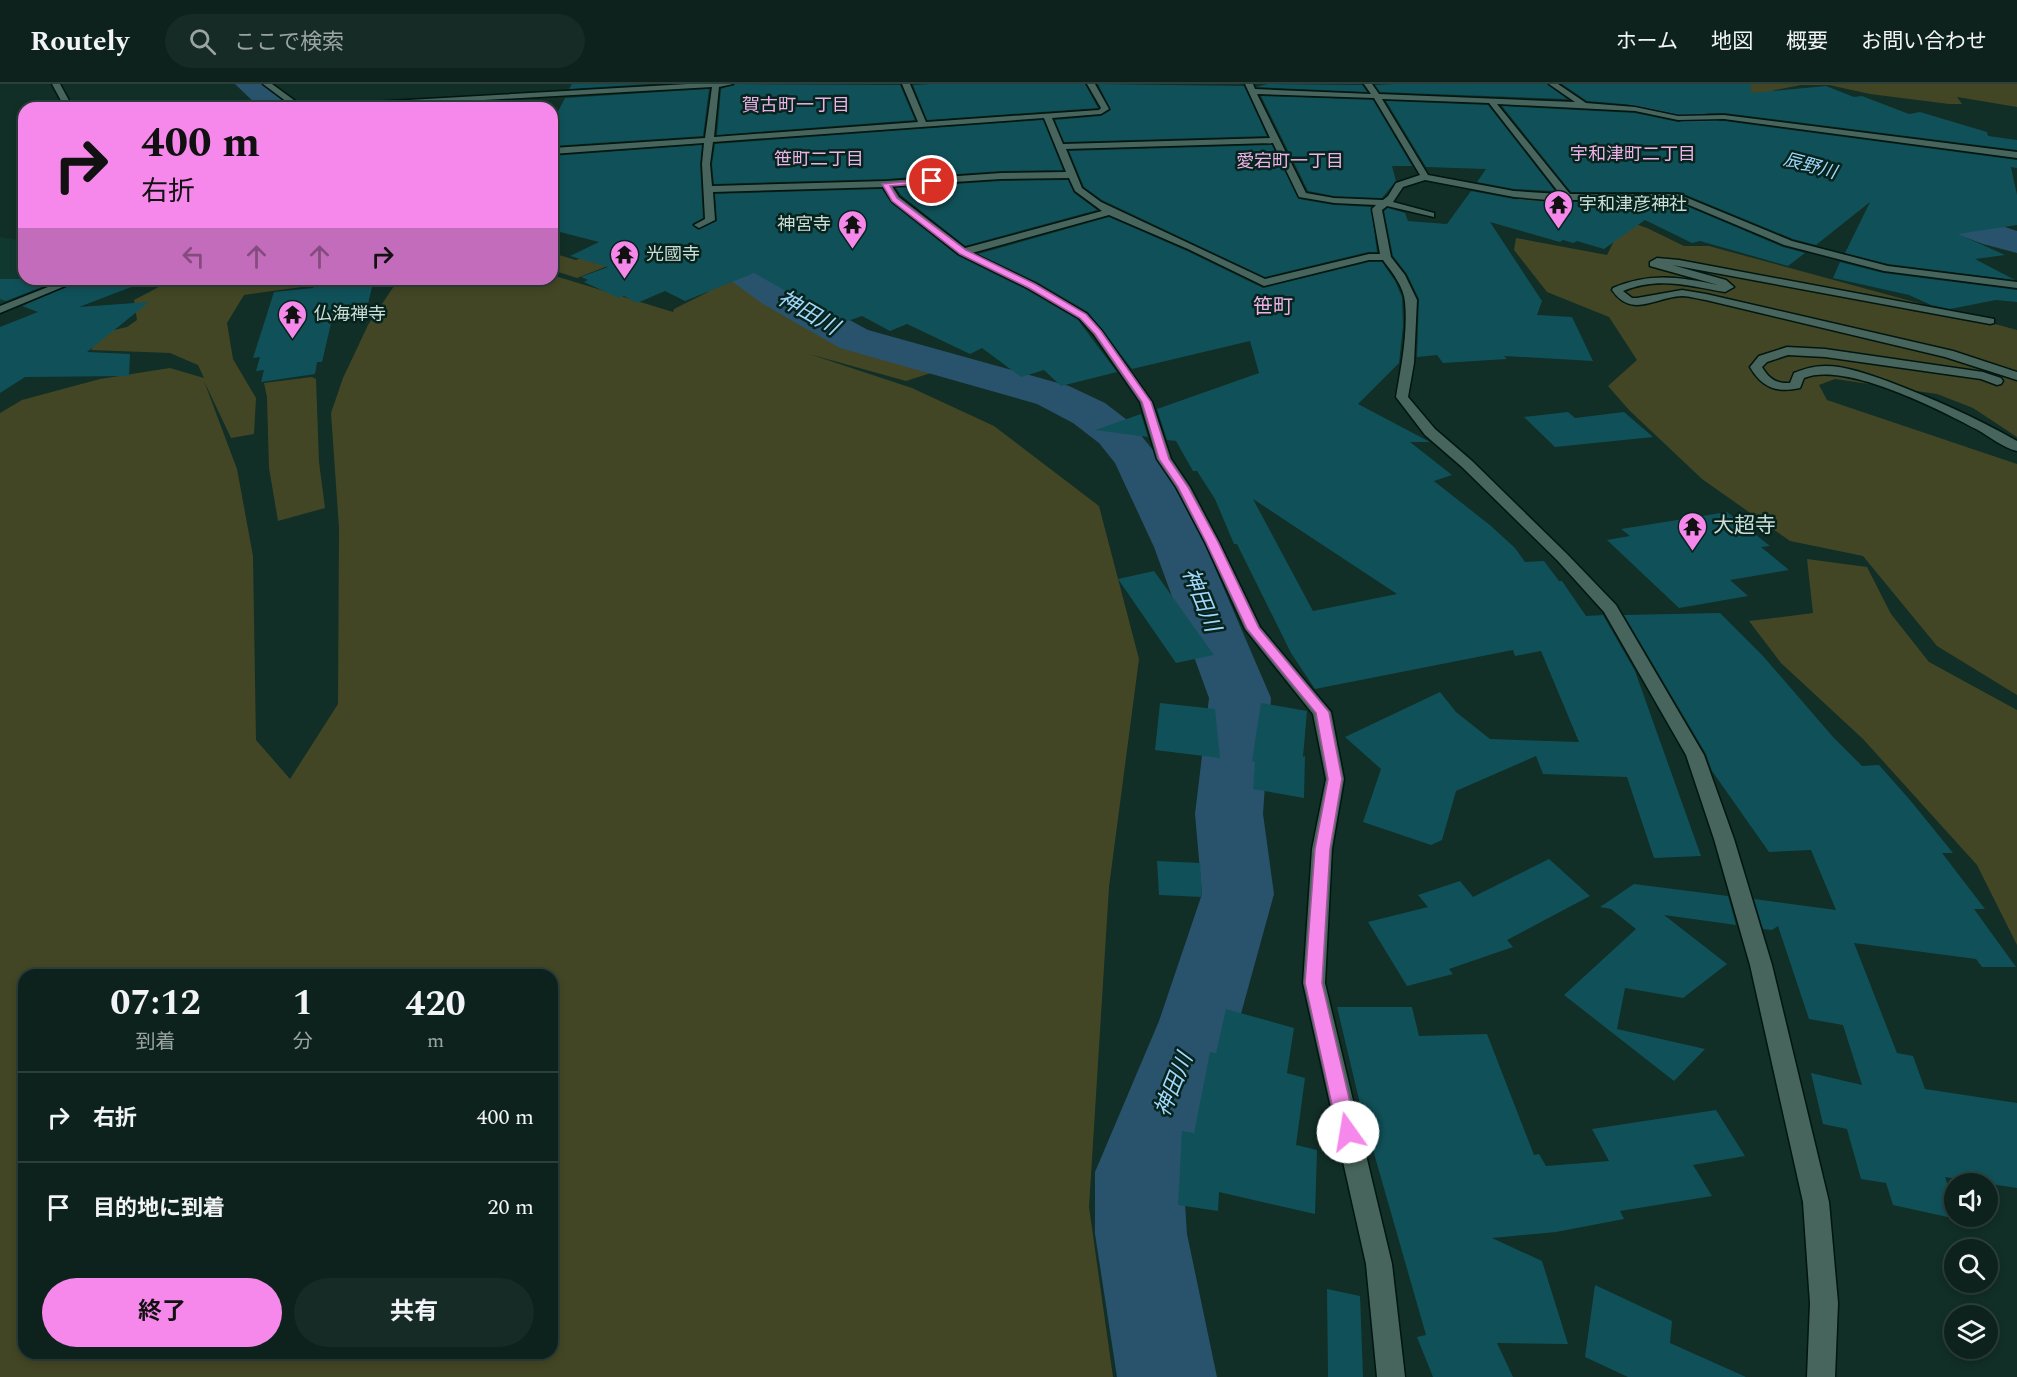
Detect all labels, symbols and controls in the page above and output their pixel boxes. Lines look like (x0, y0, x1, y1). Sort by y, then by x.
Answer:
search box (165, 14, 585, 68)
text: Routely (30, 20, 129, 63)
icon: search (186, 25, 219, 58)
text: ここで検索 (234, 26, 344, 59)
text: ホーム (1616, 26, 1678, 58)
text: 地図 (1711, 26, 1753, 58)
text: 概要 (1786, 26, 1828, 58)
text: お問い合わせ (1861, 26, 1987, 58)
district label: 賀古町一丁目 (742, 92, 850, 119)
text: 400 m (141, 112, 260, 175)
icon: right (42, 126, 120, 204)
district label: 宇和津町二丁目 (1570, 141, 1696, 168)
district label: 笹町二丁目 (774, 146, 864, 173)
water label: 辰野川 (1780, 146, 1842, 187)
district label: 愛宕町一丁目 (1236, 148, 1344, 175)
pin (906, 155, 957, 206)
icon: arrive (915, 164, 948, 197)
text: 右折 (141, 171, 195, 213)
temple icon: 宇和津彦神社 (1542, 188, 1574, 230)
place label: 宇和津彦神社 (1579, 191, 1687, 218)
temple icon: 神宮寺 (836, 208, 868, 250)
place label: 神宮寺 (777, 211, 831, 238)
temple icon: 光國寺 (609, 238, 641, 280)
icon: left (177, 240, 210, 273)
icon: ahead (240, 240, 273, 273)
icon: ahead (303, 240, 336, 273)
icon: right (366, 240, 399, 273)
place label: 光國寺 (646, 241, 700, 268)
water label: 神田川 (771, 282, 847, 345)
district label: 笹町 (1253, 292, 1293, 322)
temple icon: 仏海禅寺 (277, 298, 309, 340)
place label: 仏海禅寺 (314, 301, 386, 328)
temple icon: 大超寺 (1676, 510, 1708, 552)
place label: 大超寺 (1713, 510, 1776, 542)
water label: 神田川 (1173, 563, 1229, 639)
text: 07:12 (110, 976, 201, 1031)
text: 1 (293, 976, 313, 1031)
text: 420 (405, 977, 466, 1032)
text: m (427, 1026, 444, 1056)
text: 到着 (135, 1027, 175, 1057)
text: 分 (293, 1027, 313, 1057)
water label: 神田川 (1146, 1046, 1202, 1122)
position arrow (1316, 1100, 1380, 1164)
icon: right (42, 1101, 75, 1134)
text: 400 m (477, 1101, 534, 1134)
text: 右折 (93, 1102, 137, 1135)
map controls (1944, 1173, 1998, 1359)
button: sound (1944, 1173, 1998, 1227)
icon: arrive (42, 1191, 75, 1224)
text: 20 m (488, 1191, 534, 1224)
text: 目的地に到着 (93, 1192, 225, 1225)
button: search (1944, 1239, 1998, 1293)
button: 終了 (42, 1278, 282, 1347)
button: 共有 (294, 1278, 534, 1347)
button: layers (1944, 1305, 1998, 1359)

